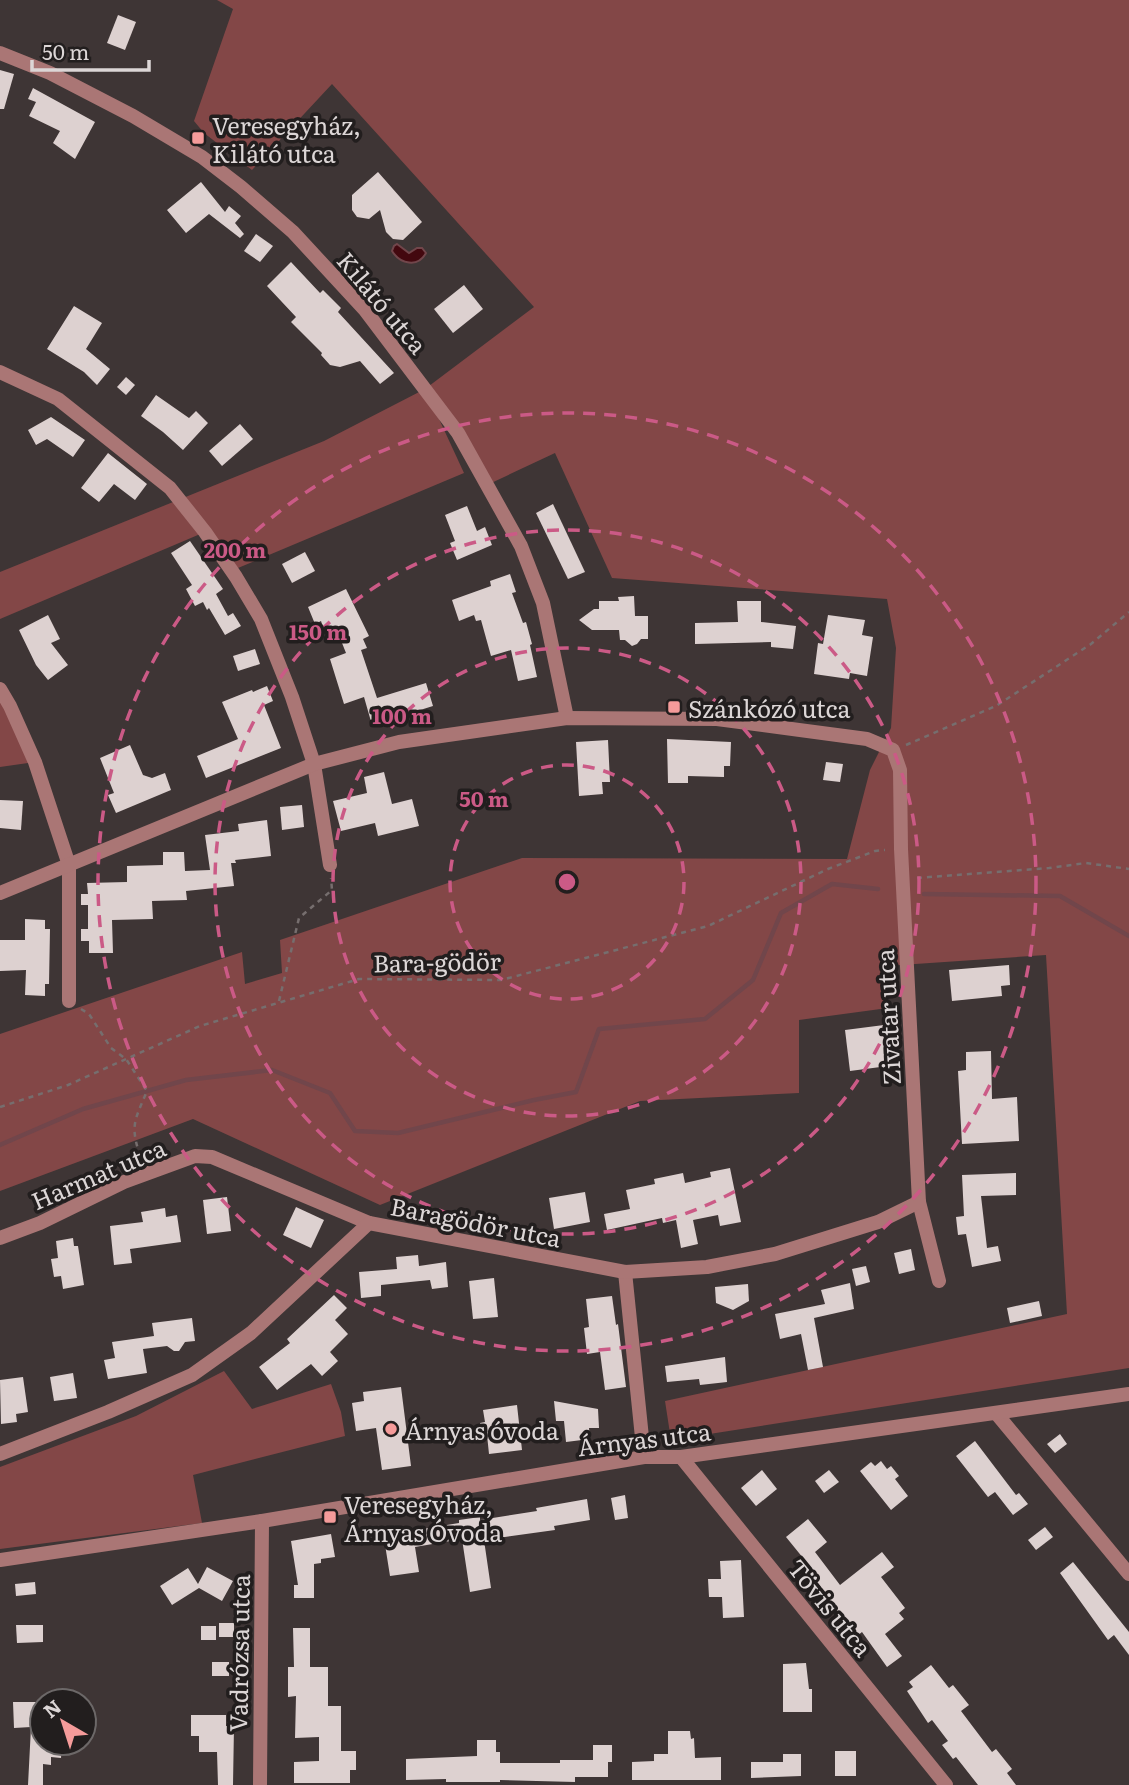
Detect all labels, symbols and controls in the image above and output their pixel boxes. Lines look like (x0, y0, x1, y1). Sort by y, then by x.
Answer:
scale bar (32, 28, 149, 72)
text: 50 m (42, 35, 89, 66)
place label: Veresegyház, Kilátó utca (212, 107, 361, 170)
marker: Veresegyház, Kilátó utca (190, 130, 206, 146)
street label: Kilátó utca (330, 243, 436, 361)
text: 200 m (204, 533, 266, 564)
text: 150 m (289, 615, 347, 646)
place label: Szánkózó utca (688, 690, 851, 725)
text: 100 m (372, 699, 432, 730)
marker: Szánkózó utca (666, 699, 682, 715)
text: 50 m (459, 782, 509, 813)
centre of rings (555, 870, 579, 894)
street label: Bara-gödör (373, 942, 502, 980)
street label: Zivatar utca (866, 948, 908, 1086)
street label: Harmat utca (25, 1129, 171, 1217)
street label: Baragödör utca (388, 1187, 564, 1255)
place label: Árnyas óvoda (405, 1412, 559, 1447)
street label: Árnyas utca (575, 1412, 713, 1464)
marker: Árnyas óvoda (383, 1421, 399, 1437)
place label: Veresegyház, Árnyas Óvoda (344, 1486, 502, 1549)
marker: Veresegyház, Árnyas Óvoda (322, 1509, 338, 1525)
street label: Tövis utca (781, 1551, 881, 1663)
street label: Vadrózsa utca (219, 1574, 257, 1732)
north arrow (28, 1687, 98, 1757)
text: N (37, 1692, 67, 1724)

